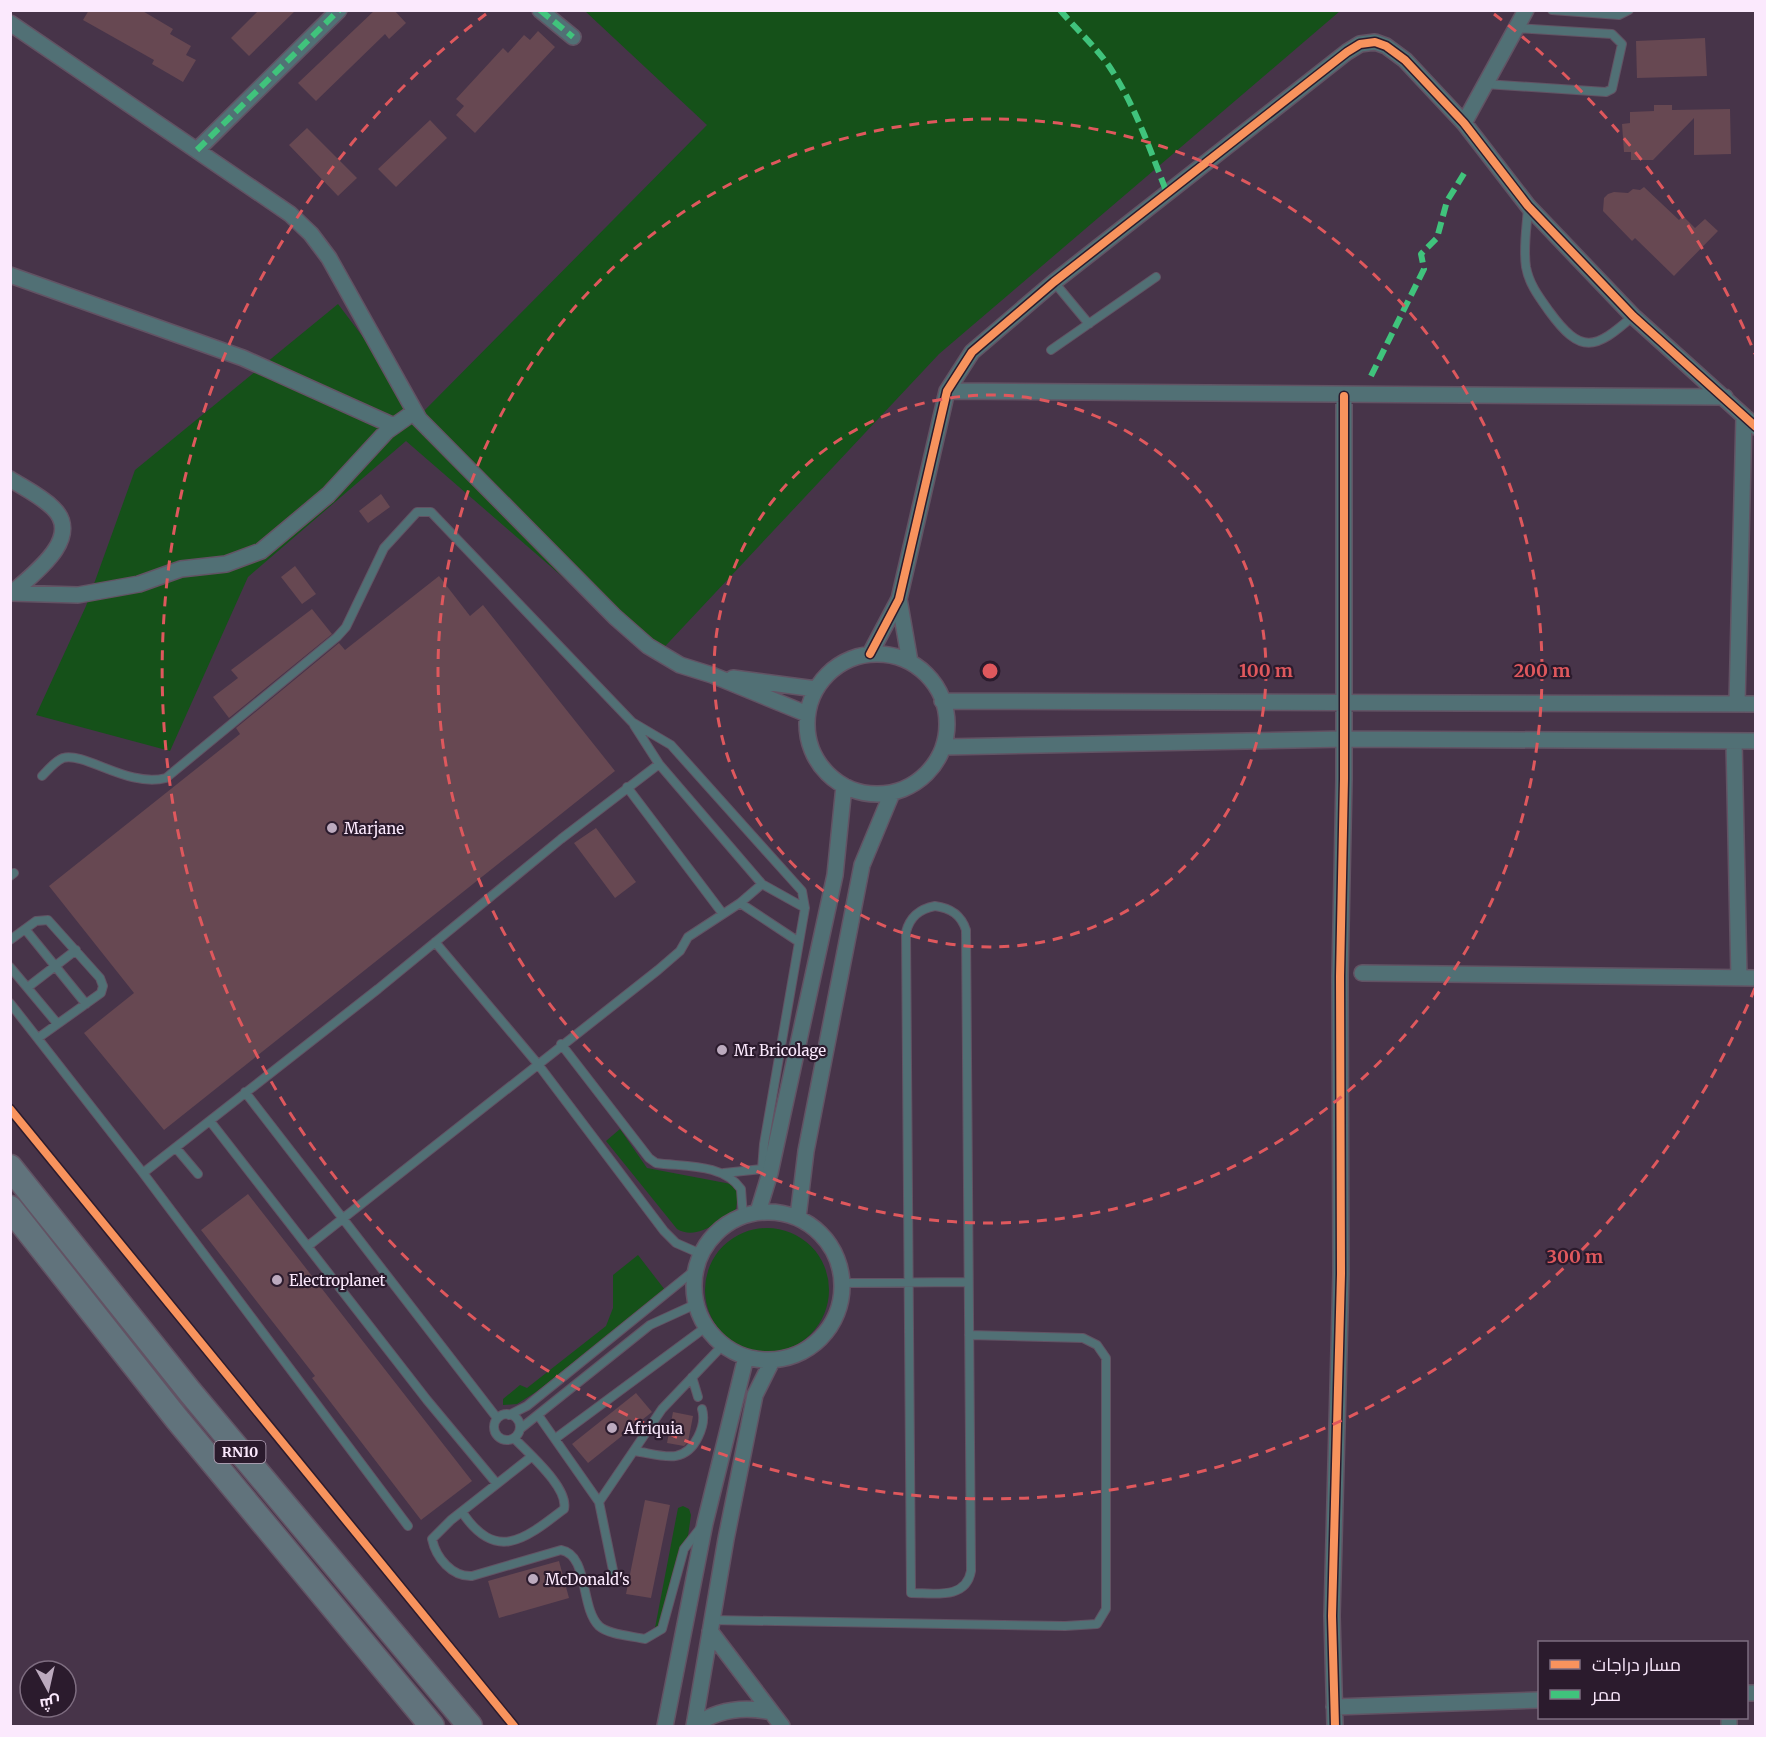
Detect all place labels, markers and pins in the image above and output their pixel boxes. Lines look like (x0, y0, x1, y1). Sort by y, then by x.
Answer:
centre of rings (980, 661, 1000, 681)
place label: Marjane (344, 819, 404, 838)
marker: Marjane (325, 821, 339, 835)
place label: Mr Bricolage (734, 1041, 826, 1060)
marker: Mr Bricolage (715, 1043, 729, 1057)
place label: Electroplanet (289, 1271, 386, 1290)
marker: Electroplanet (270, 1273, 284, 1287)
place label: Afriquia (623, 1419, 683, 1438)
marker: Afriquia (605, 1421, 619, 1435)
place label: McDonald's (545, 1570, 630, 1589)
marker: McDonald's (526, 1572, 540, 1586)

